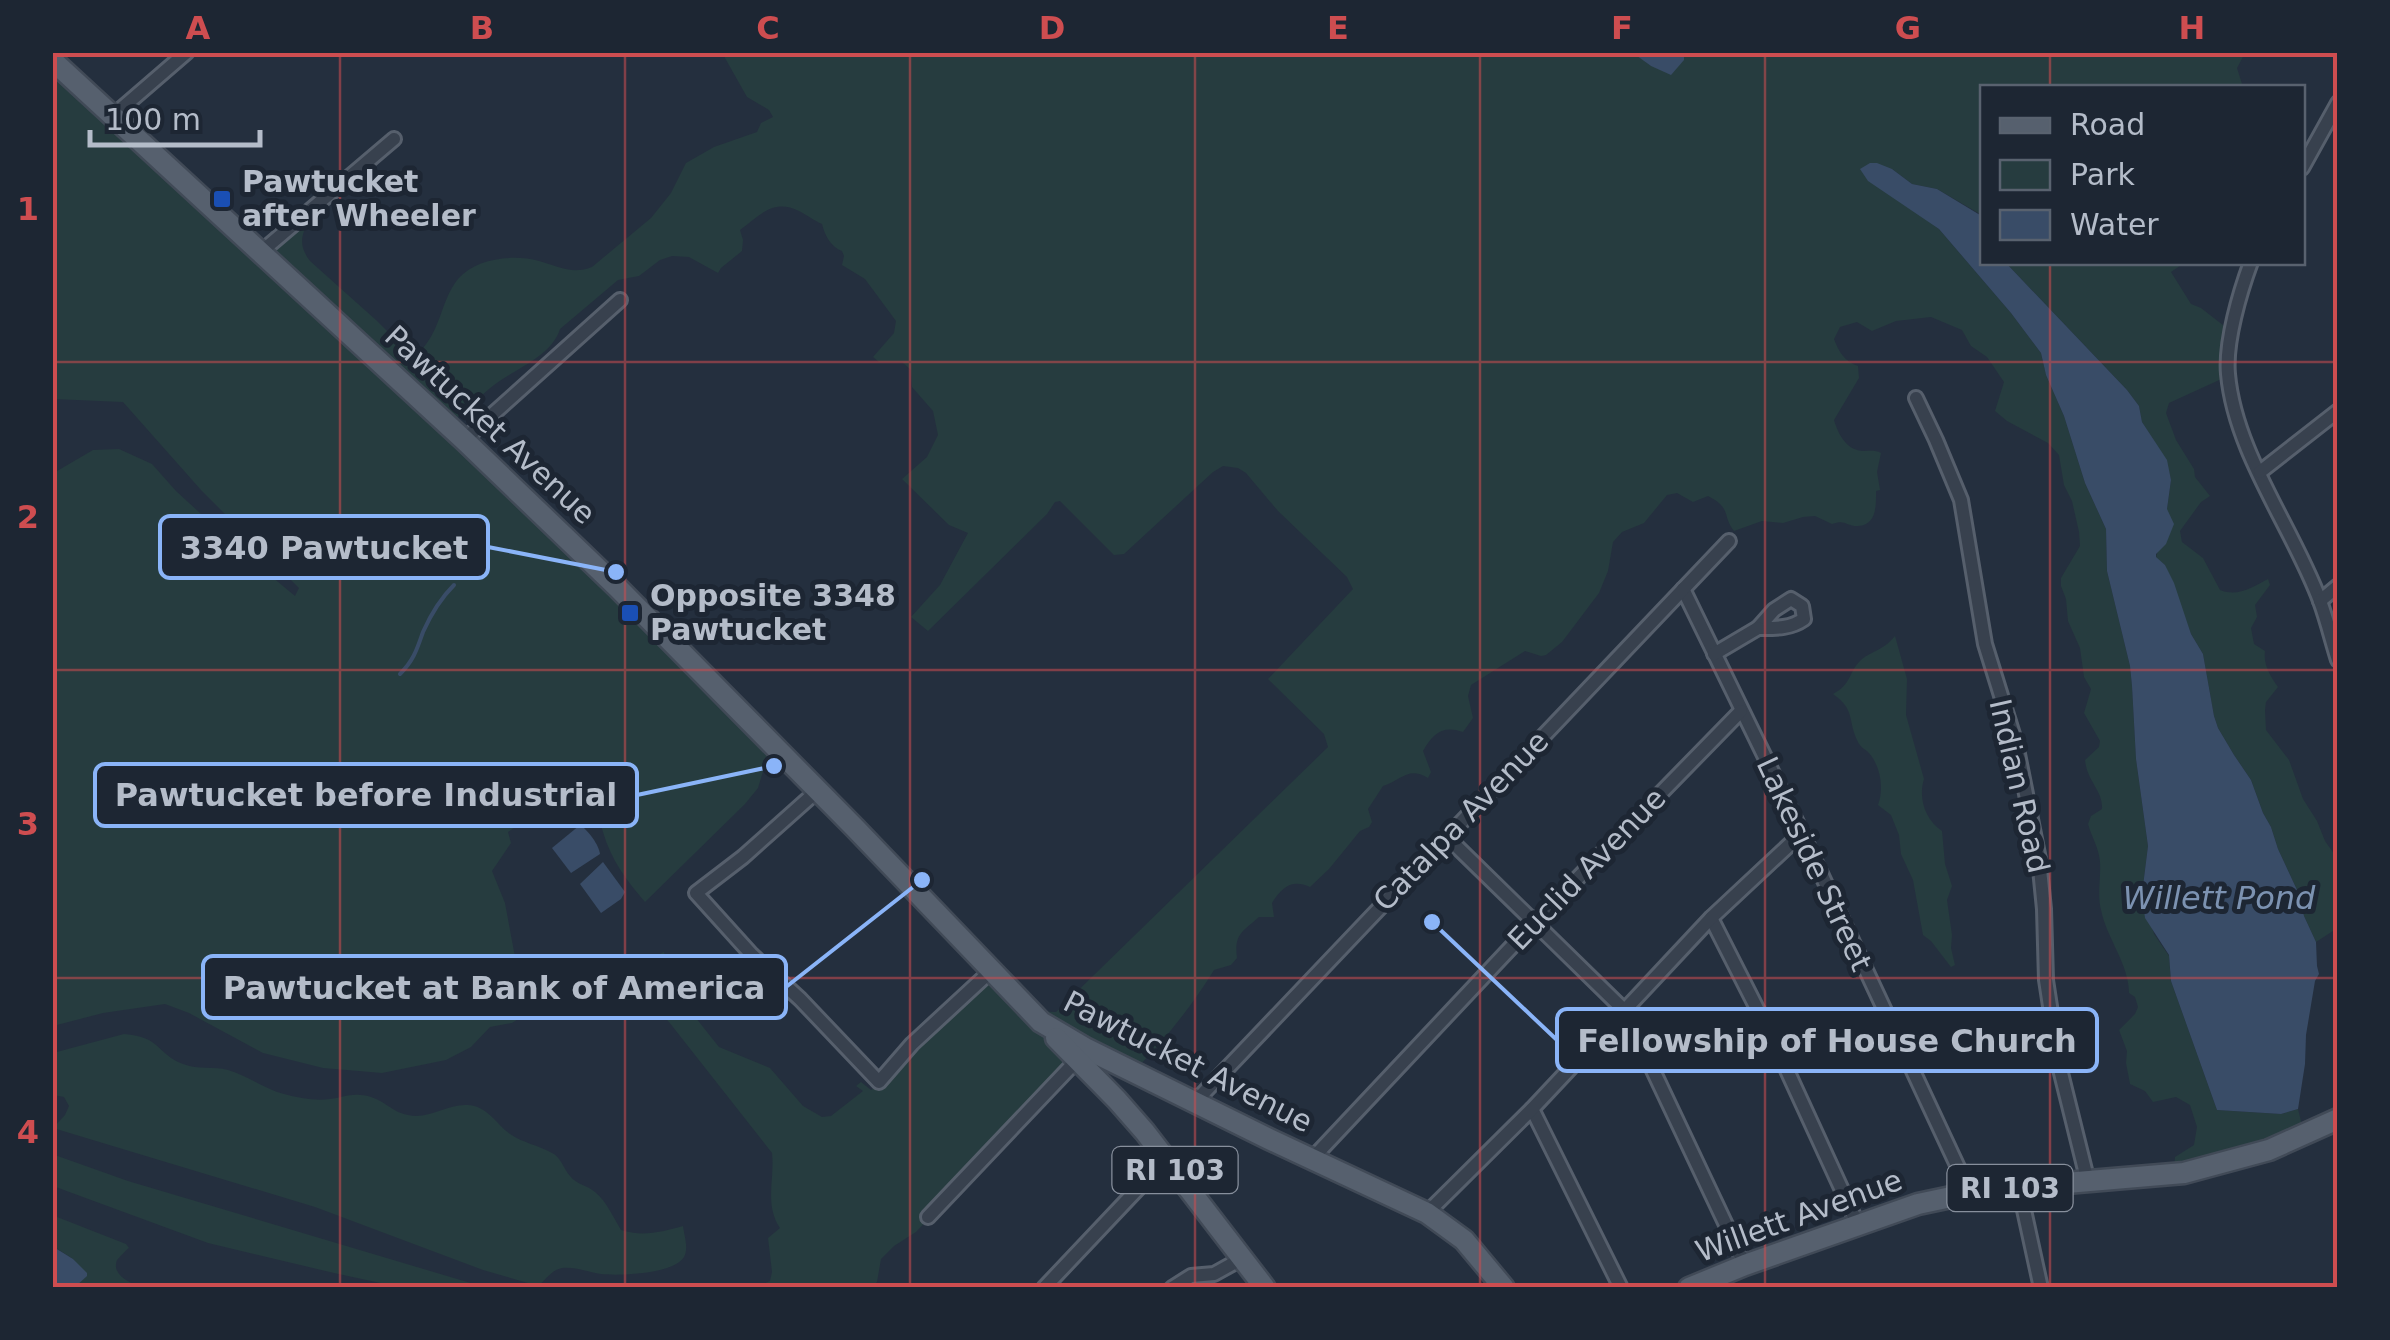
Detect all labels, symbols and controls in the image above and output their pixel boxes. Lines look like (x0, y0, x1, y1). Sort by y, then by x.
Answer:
text: A (186, 9, 211, 47)
text: B (470, 9, 494, 47)
text: C (756, 9, 780, 47)
text: D (1039, 9, 1065, 47)
text: E (1327, 9, 1349, 47)
text: F (1611, 9, 1633, 47)
text: G (1895, 9, 1921, 47)
text: H (2179, 9, 2205, 47)
scale bar (90, 85, 260, 147)
legend (1980, 85, 2305, 265)
text: 100 m (105, 102, 201, 137)
text: Road (2070, 107, 2145, 142)
text: Park (2070, 157, 2135, 192)
place label: Pawtucket after Wheeler (242, 164, 476, 233)
marker: Pawtucket after Wheeler (211, 188, 233, 210)
text: 1 (17, 190, 39, 228)
text: Water (2070, 207, 2159, 242)
street label: Pawtucket Avenue (378, 318, 603, 531)
text: 2 (17, 498, 39, 536)
callout: 3340 Pawtucket (160, 516, 488, 578)
text: 3340 Pawtucket (180, 529, 468, 567)
place label: Opposite 3348 Pawtucket (650, 578, 896, 647)
marker: Opposite 3348 Pawtucket (619, 602, 641, 624)
street label: Indian Road (1982, 695, 2056, 876)
street label: Catalpa Avenue (1366, 724, 1555, 918)
street label: Lakeside Street (1750, 751, 1879, 977)
callout: Pawtucket before Industrial (95, 764, 637, 826)
text: Pawtucket before Industrial (115, 776, 617, 814)
street label: Euclid Avenue (1501, 781, 1673, 957)
text: 3 (17, 805, 39, 843)
water label: Willett Pond (2123, 879, 2316, 917)
callout: Pawtucket at Bank of America (203, 956, 786, 1018)
text: Pawtucket at Bank of America (223, 969, 765, 1007)
street label: Pawtucket Avenue (1058, 984, 1318, 1139)
callout: Fellowship of House Church (1557, 1009, 2097, 1071)
text: Fellowship of House Church (1577, 1022, 2077, 1060)
text: 4 (17, 1113, 39, 1151)
road number: RI 103 (1112, 1147, 1238, 1193)
street label: Willett Avenue (1691, 1162, 1907, 1269)
road number: RI 103 (1948, 1165, 2072, 1211)

